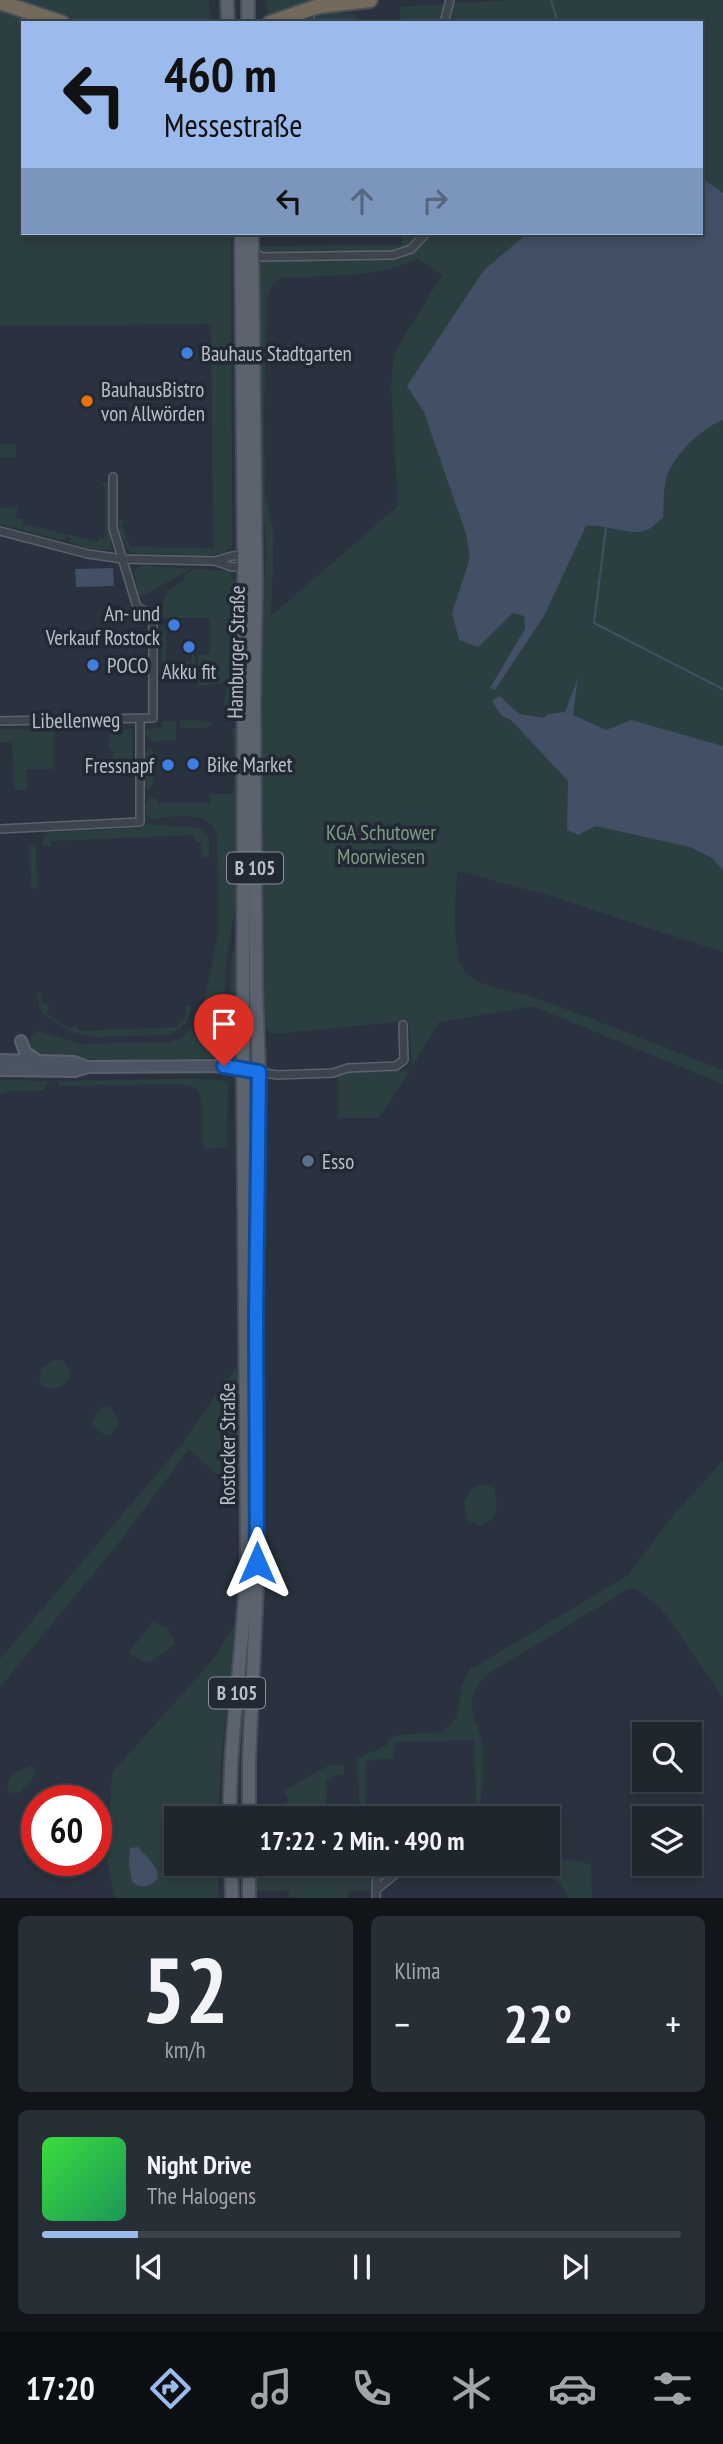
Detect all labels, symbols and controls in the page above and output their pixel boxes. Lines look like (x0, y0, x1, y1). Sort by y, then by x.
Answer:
text: 460 m (164, 42, 277, 106)
icon: left (49, 49, 140, 140)
text: Messestraße (164, 104, 302, 146)
icon: left (270, 182, 308, 220)
icon: ahead (343, 182, 381, 220)
icon: right (416, 182, 454, 220)
place label: Bauhaus Stadtgarten (201, 340, 352, 367)
marker: Bauhaus Stadtgarten (179, 345, 195, 361)
place label: BauhausBistro von Allwörden (101, 376, 205, 427)
marker: BauhausBistro von Allwörden (79, 393, 95, 409)
street label: Hamburger Straße (221, 585, 251, 719)
place label: An- und Verkauf Rostock (45, 600, 160, 651)
marker: An- und Verkauf Rostock (166, 617, 182, 633)
marker: Akku fit (181, 639, 197, 655)
place label: POCO (107, 652, 148, 679)
marker: POCO (85, 657, 101, 673)
place label: Akku fit (162, 658, 217, 685)
street label: Libellenweg (32, 706, 120, 734)
place label: Bike Market (207, 751, 293, 778)
place label: Fressnapf (85, 752, 155, 779)
marker: Bike Market (185, 756, 201, 772)
marker: Fressnapf (160, 757, 176, 773)
park label: KGA Schutower Moorwiesen (326, 819, 436, 870)
road number: B 105 (227, 852, 283, 884)
pin (194, 994, 254, 1066)
icon: arrive (205, 1005, 243, 1043)
place label: Esso (322, 1148, 354, 1175)
marker: Esso (300, 1153, 316, 1169)
street label: Rostocker Straße (214, 1383, 241, 1505)
position arrow (220, 1526, 294, 1600)
road number: B 105 (209, 1678, 265, 1708)
map controls (632, 1722, 702, 1876)
button: search (632, 1722, 702, 1792)
speed limit sign: 60 (21, 1785, 112, 1876)
button: layers (632, 1806, 702, 1876)
text: 17:22 · 2 Min. · 490 m (260, 1824, 464, 1857)
text: 52 (142, 1930, 229, 2048)
text: Klima (395, 1956, 440, 1985)
text: 22° (503, 1990, 572, 2057)
text: − (395, 1999, 410, 2048)
text: + (665, 1999, 681, 2048)
text: km/h (165, 2035, 206, 2064)
text: Night Drive (147, 2148, 252, 2181)
text: The Halogens (147, 2181, 256, 2210)
icon: previous (130, 2248, 168, 2286)
icon: pause (343, 2248, 381, 2286)
icon: next (556, 2248, 594, 2286)
icon: directions (146, 2364, 195, 2413)
icon: music (247, 2364, 296, 2413)
icon: phone (347, 2364, 396, 2413)
icon: climate (447, 2364, 496, 2413)
icon: car (548, 2364, 597, 2413)
icon: filters (648, 2364, 697, 2413)
text: 17:20 (26, 2367, 95, 2409)

